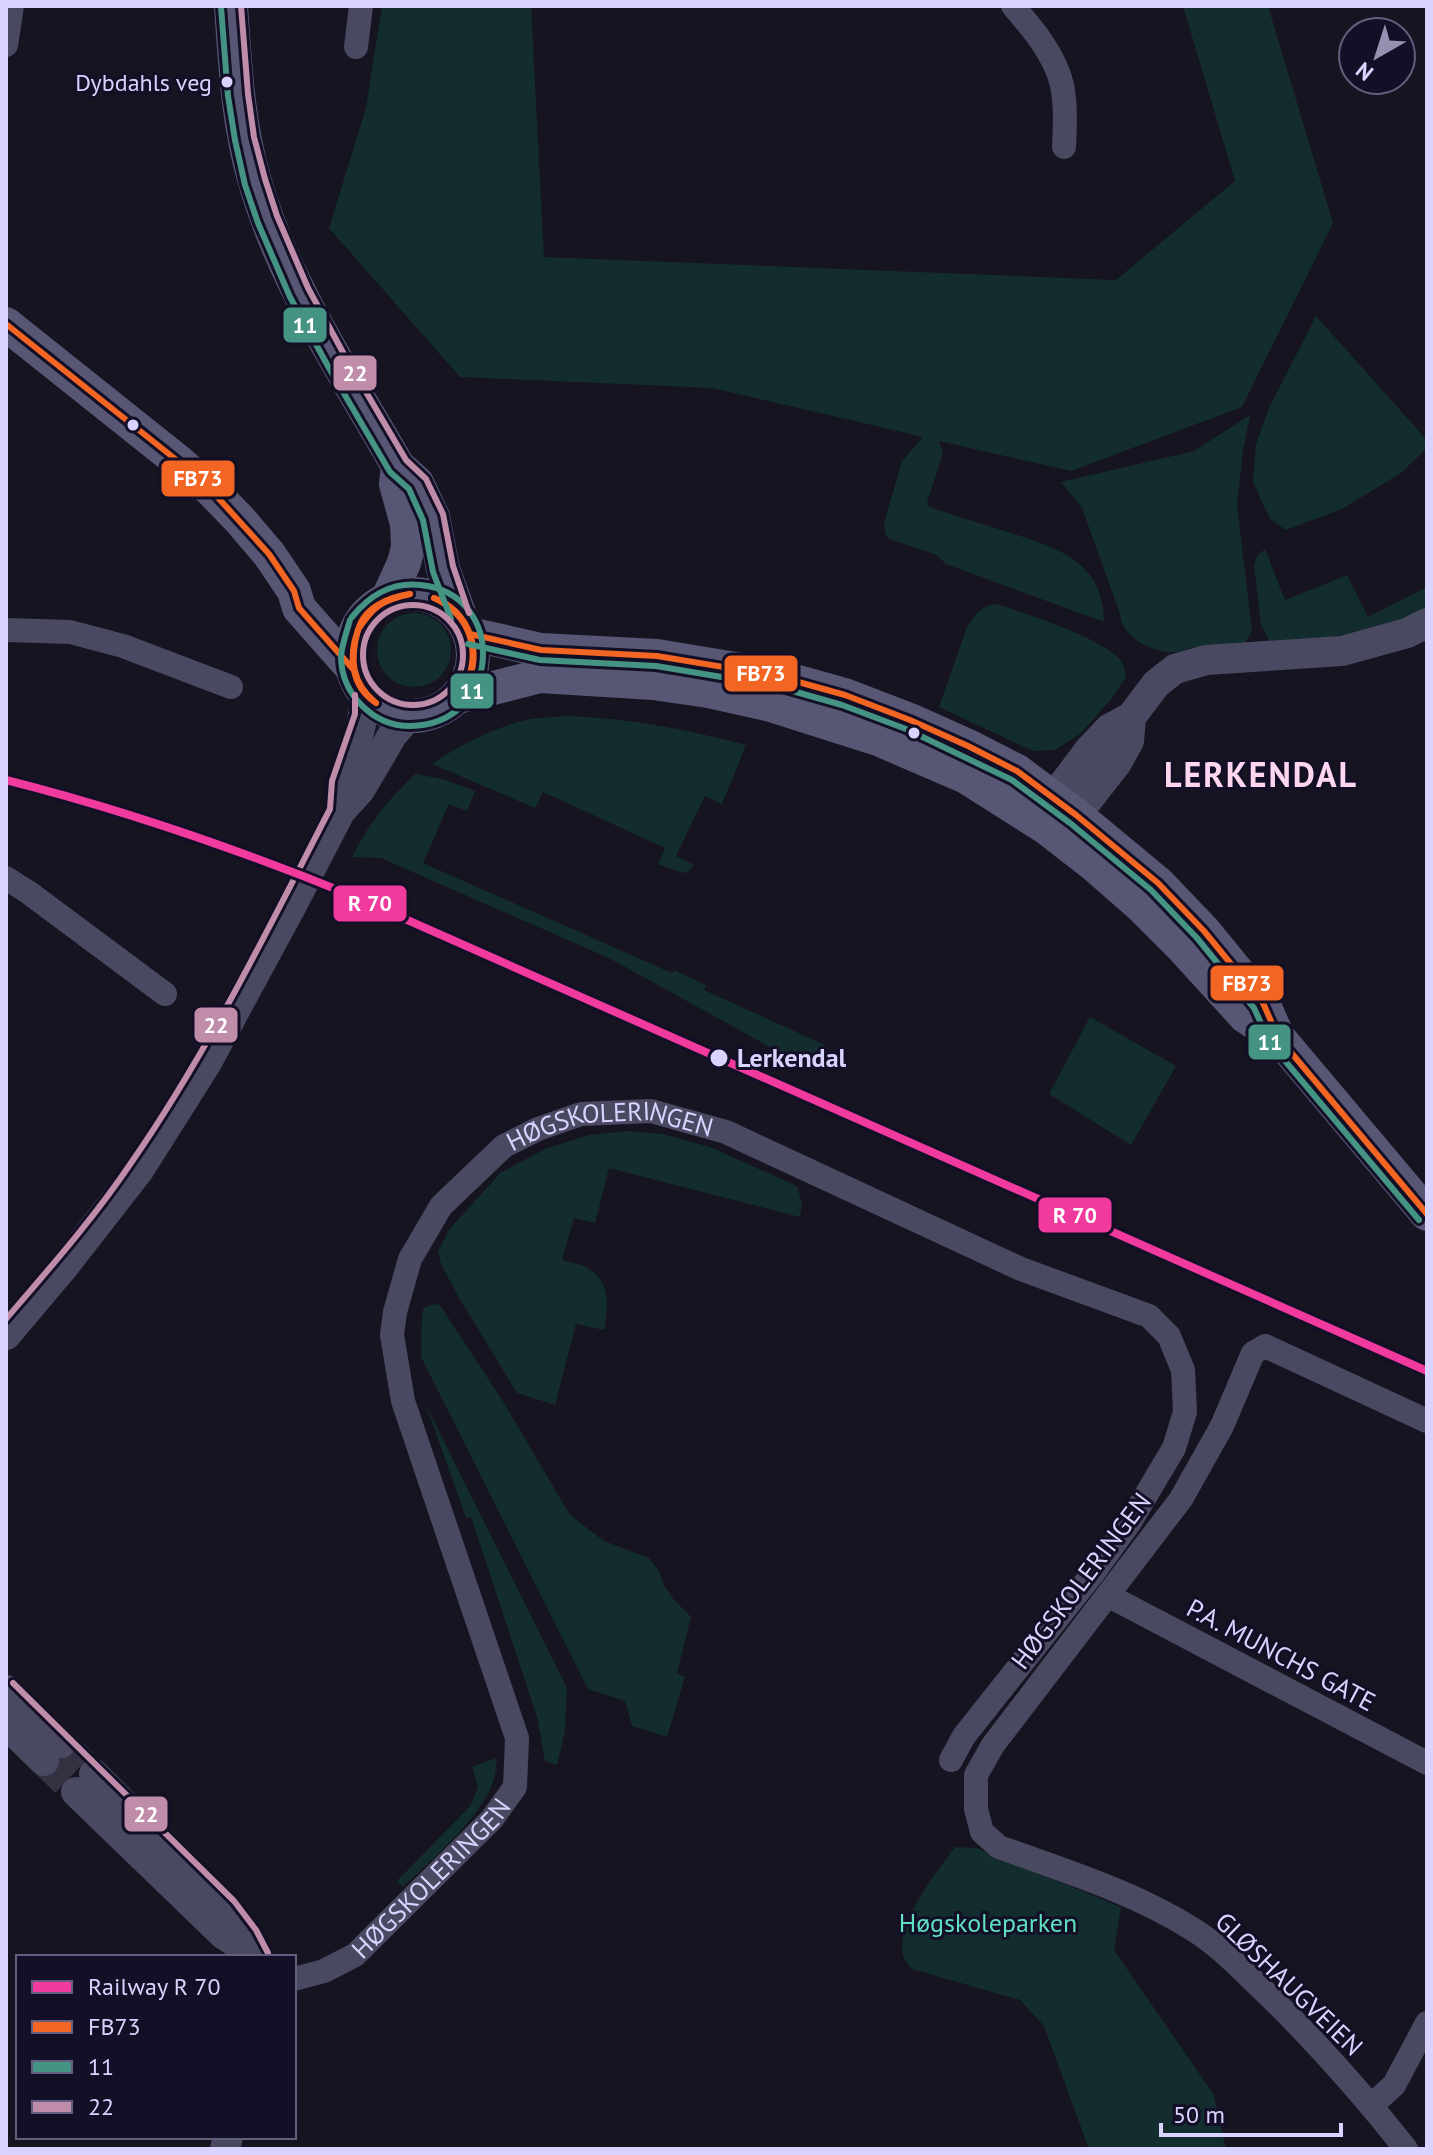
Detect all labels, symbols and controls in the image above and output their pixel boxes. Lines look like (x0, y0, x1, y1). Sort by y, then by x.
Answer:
north arrow (1337, 16, 1417, 96)
text: N (1350, 56, 1379, 87)
place label: Dybdahls veg (75, 67, 212, 98)
marker: Dybdahls veg (219, 74, 235, 90)
line badge: 11 (282, 306, 328, 344)
text: 11 (293, 311, 317, 339)
line badge: 22 (332, 354, 378, 392)
text: 22 (343, 359, 367, 387)
unlabelled marker (125, 417, 141, 433)
line badge: FB73 (160, 459, 236, 498)
text: FB73 (173, 464, 223, 492)
line badge: FB73 (723, 654, 799, 693)
text: FB73 (736, 659, 786, 687)
line badge: 11 (449, 672, 495, 710)
text: 11 (460, 677, 484, 705)
unlabelled marker (906, 725, 922, 741)
district label: LERKENDAL (1164, 752, 1358, 796)
line badge: R 70 (332, 884, 408, 923)
text: R 70 (348, 889, 392, 917)
line badge: FB73 (1209, 964, 1285, 1002)
text: FB73 (1222, 969, 1272, 997)
line badge: 22 (193, 1006, 239, 1044)
text: 22 (204, 1011, 228, 1039)
line badge: 11 (1247, 1023, 1292, 1061)
text: 11 (1258, 1028, 1282, 1056)
place label: Lerkendal (737, 1041, 847, 1074)
marker: Lerkendal (708, 1047, 730, 1069)
street label: HØGSKOLERINGEN (501, 1094, 717, 1158)
line badge: R 70 (1037, 1196, 1113, 1234)
text: R 70 (1053, 1201, 1097, 1229)
street label: HØGSKOLERINGEN (1003, 1486, 1158, 1676)
street label: P.A. MUNCHS GATE (1181, 1591, 1381, 1718)
street label: HØGSKOLERINGEN (344, 1792, 517, 1965)
line badge: 22 (123, 1795, 169, 1833)
text: 22 (134, 1800, 158, 1828)
street label: GLØSHAUGVEIEN (1209, 1905, 1370, 2062)
park label: Høgskoleparken (899, 1906, 1077, 1939)
legend (16, 1955, 296, 2139)
text: Railway R 70 (88, 1971, 221, 2002)
text: FB73 (88, 2011, 141, 2042)
text: 11 (88, 2051, 114, 2082)
scale bar (1161, 2087, 1341, 2137)
text: 22 (88, 2091, 114, 2122)
text: 50 m (1173, 2099, 1225, 2130)

